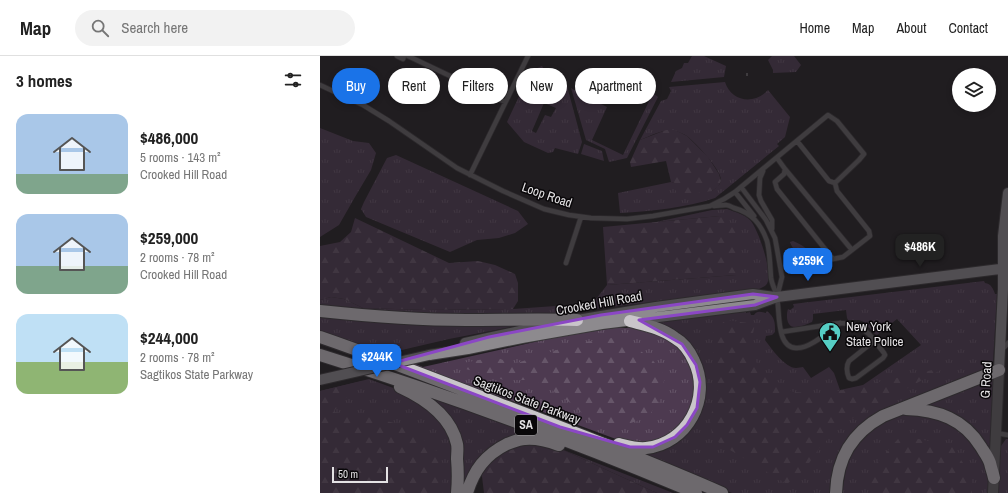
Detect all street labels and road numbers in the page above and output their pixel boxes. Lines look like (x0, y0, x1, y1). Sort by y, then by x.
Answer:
street label: Loop Road (520, 178, 574, 212)
street label: Crooked Hill Road (555, 287, 643, 319)
street label: G Road (977, 361, 995, 399)
street label: Sagtikos State Parkway (471, 372, 583, 428)
road number: SA (515, 415, 537, 435)

